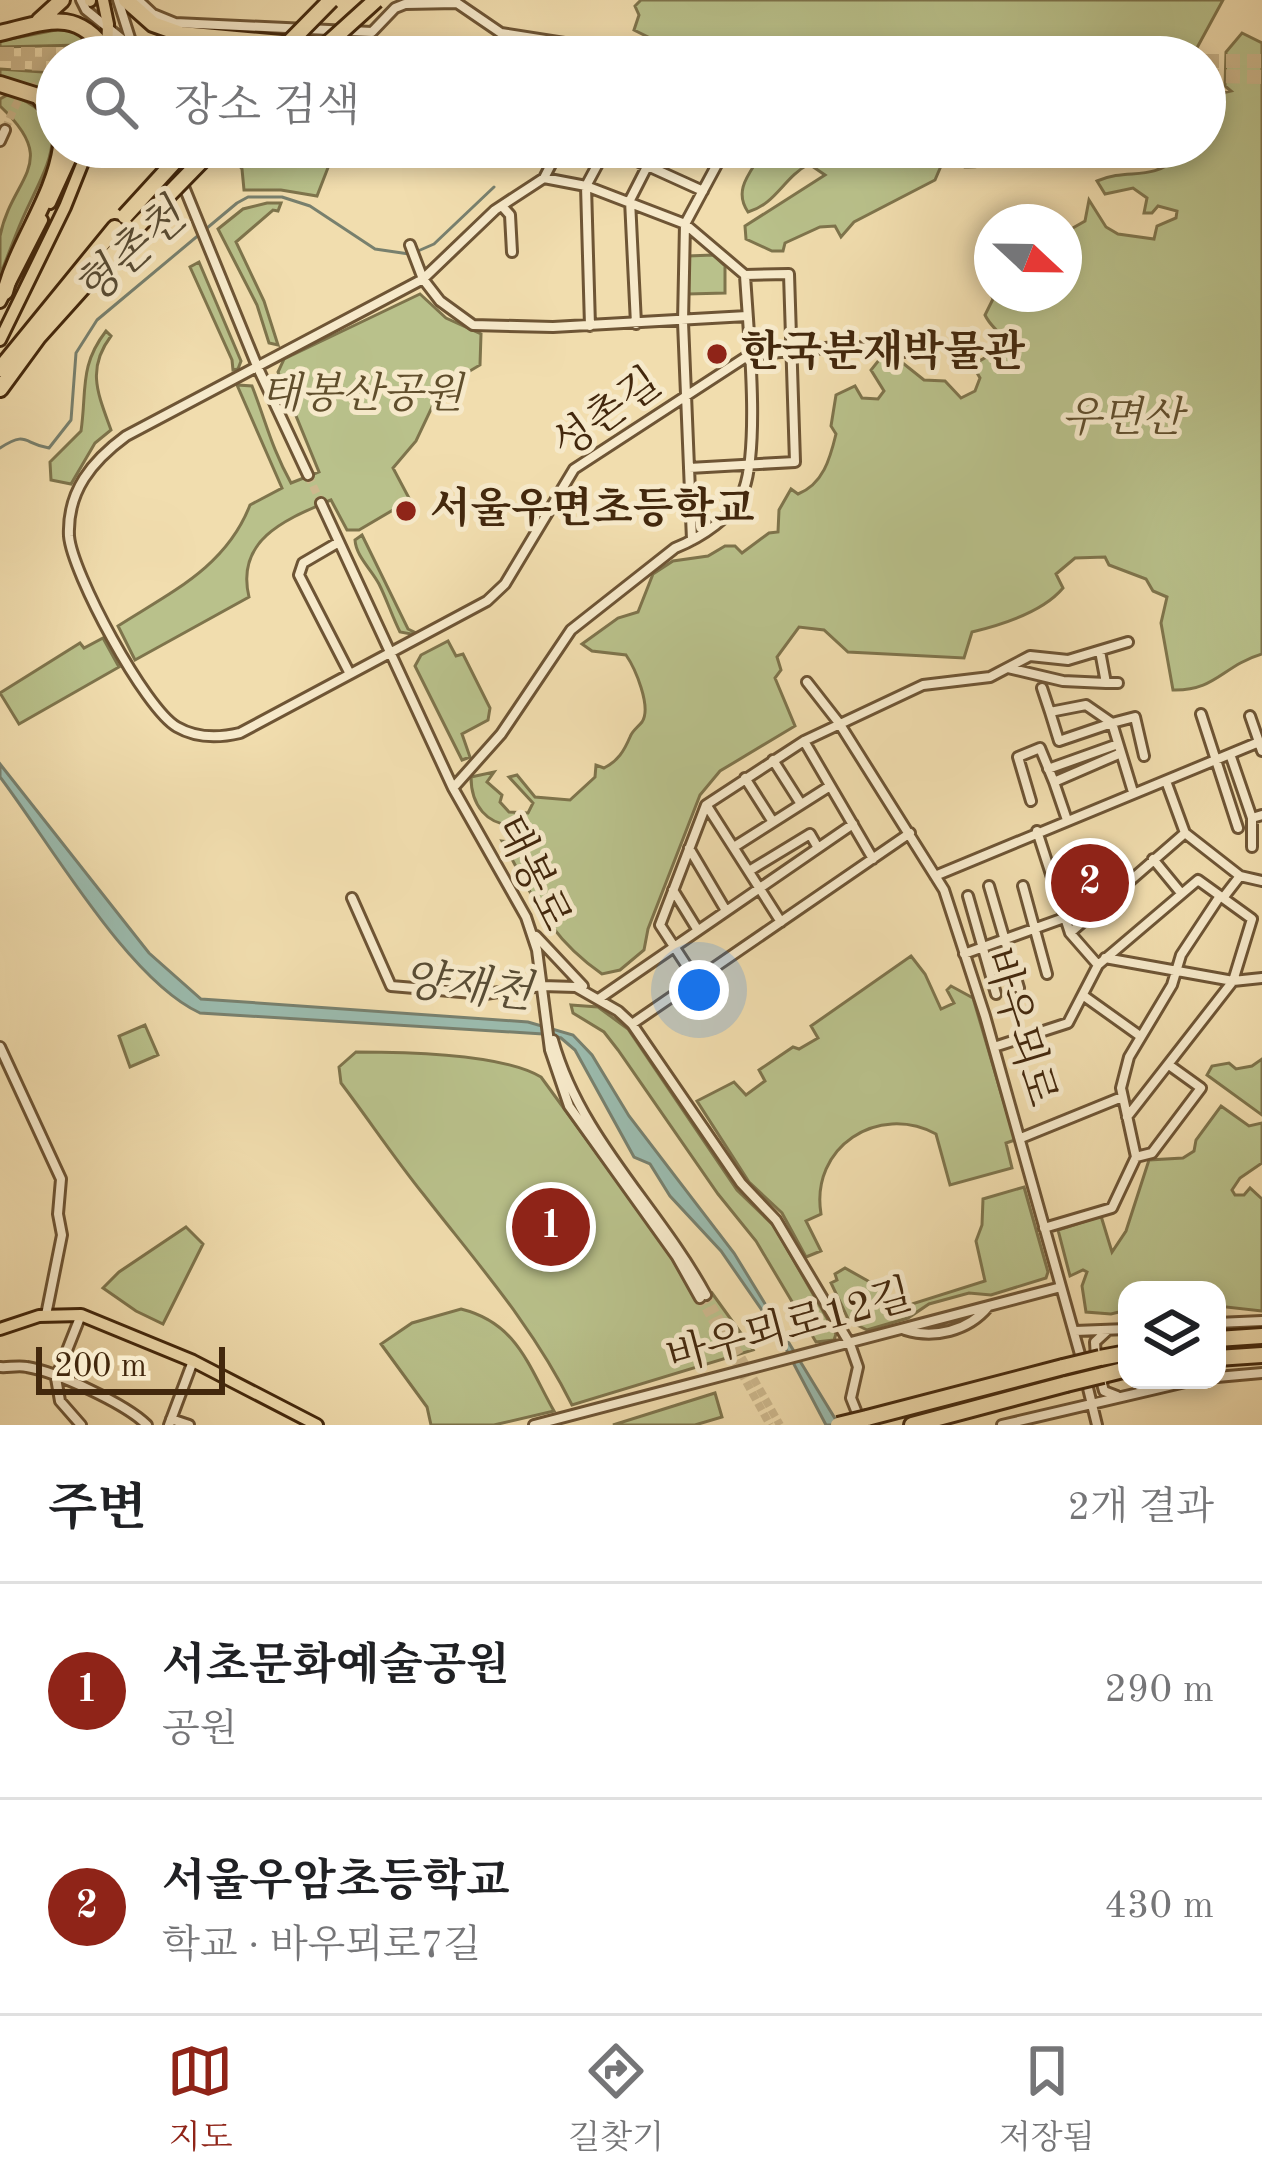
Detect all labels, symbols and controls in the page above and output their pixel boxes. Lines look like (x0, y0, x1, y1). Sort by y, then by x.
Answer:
search box (36, 36, 1226, 168)
icon: search (78, 69, 144, 135)
text: 장소 검색 (174, 86, 360, 131)
water label: 형촌천 (65, 189, 198, 315)
north arrow (974, 204, 1082, 312)
place label: 한국분재박물관 (741, 328, 1025, 375)
marker: 한국분재박물관 (704, 341, 730, 367)
street label: 성촌길 (544, 359, 670, 468)
park label: 태봉산공원 (261, 371, 466, 417)
park label: 우면산 (1061, 395, 1188, 441)
place label: 서울우면초등학교 (430, 485, 755, 532)
marker: 서울우면초등학교 (393, 498, 419, 524)
street label: 태봉로 (485, 808, 580, 938)
pin: 2 (1051, 838, 1129, 928)
street label: 바우뫼로 (974, 943, 1066, 1112)
water label: 양재천 (400, 955, 538, 1019)
your location (669, 960, 729, 1020)
pin: 1 (512, 1182, 590, 1272)
street label: 바우뫼로12길 (662, 1271, 917, 1381)
map controls (1118, 1281, 1226, 1389)
button: layers (1118, 1281, 1226, 1389)
scale bar (36, 1341, 225, 1394)
text: 200 m (54, 1351, 147, 1384)
text: 주변 (48, 1485, 147, 1536)
text: 2개 결과 (1067, 1489, 1214, 1528)
text: 서초문화예술공원 (162, 1645, 510, 1690)
text: 1 (76, 1671, 98, 1710)
text: 290 m (1104, 1671, 1214, 1710)
text: 공원 (162, 1711, 237, 1750)
text: 서울우암초등학교 (162, 1861, 510, 1906)
text: 2 (76, 1887, 98, 1926)
text: 430 m (1104, 1887, 1214, 1926)
text: 학교 · 바우뫼로7길 (162, 1927, 481, 1966)
tab: 지도 (167, 2038, 233, 2160)
tab: 길찾기 (568, 2038, 664, 2160)
tab: 저장됨 (999, 2038, 1095, 2160)

